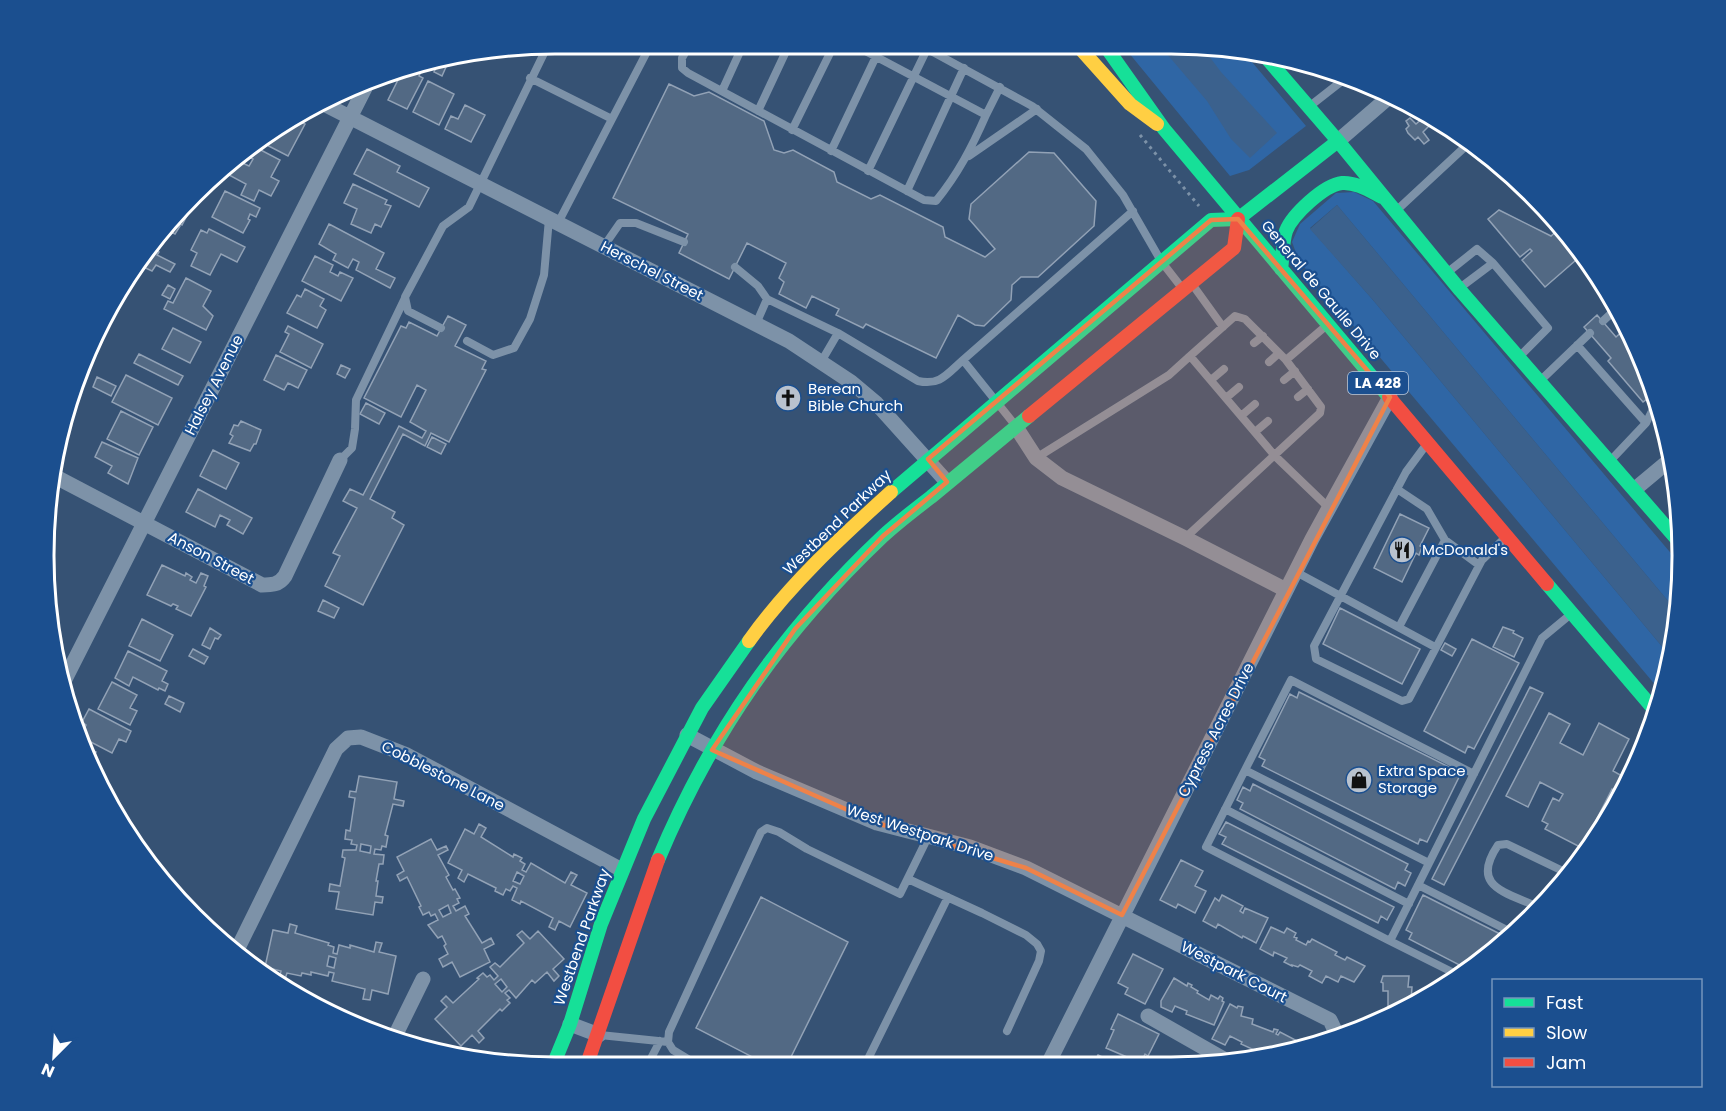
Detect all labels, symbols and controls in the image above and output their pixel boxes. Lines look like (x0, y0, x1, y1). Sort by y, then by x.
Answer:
street label: General de Gaulle Drive (1257, 215, 1386, 364)
street label: Herschel Street (597, 236, 707, 306)
street label: Halsey Avenue (179, 331, 248, 439)
road number: LA 428 (1348, 372, 1408, 394)
place label: Berean Bible Church (808, 378, 903, 416)
church icon: Berean Bible Church (773, 383, 803, 413)
street label: Westbend Parkway (778, 464, 896, 579)
street label: Anson Street (165, 526, 258, 589)
restaurant icon: McDonald's (1387, 535, 1417, 565)
place label: McDonald's (1422, 539, 1508, 560)
street label: Cypress Acres Drive (1173, 659, 1259, 801)
street label: Cobblestone Lane (378, 735, 508, 816)
place label: Extra Space Storage (1378, 760, 1466, 798)
shop icon: Extra Space Storage (1344, 765, 1374, 795)
street label: West Westpark Drive (844, 799, 996, 866)
street label: Westbend Parkway (548, 865, 615, 1008)
street label: Westpark Court (1177, 936, 1291, 1007)
legend (1492, 979, 1702, 1087)
text: Fast (1546, 990, 1583, 1015)
text: Slow (1546, 1020, 1588, 1045)
north arrow (24, 1027, 84, 1087)
text: Jam (1546, 1050, 1586, 1075)
text: N (38, 1057, 58, 1083)

